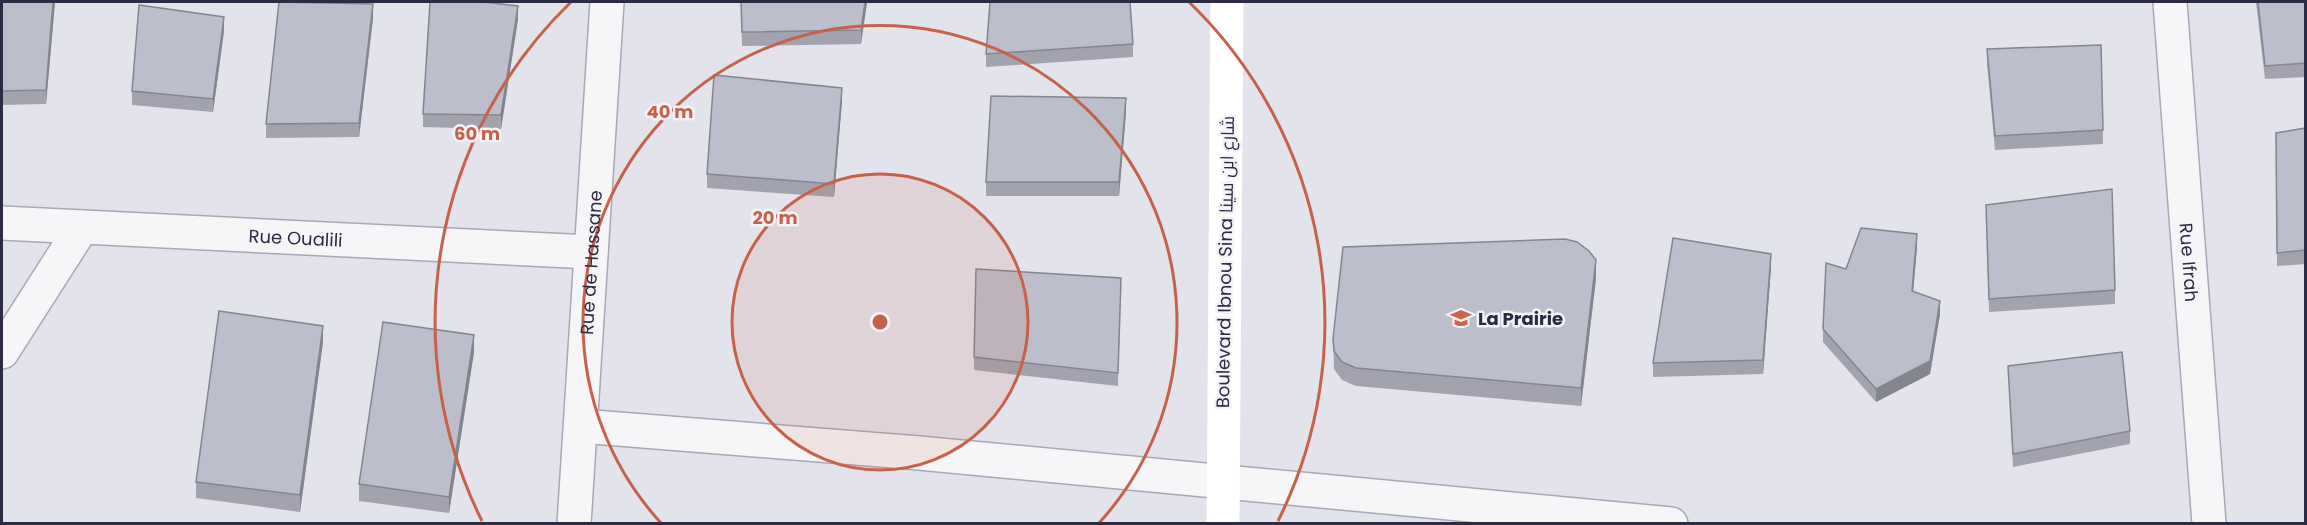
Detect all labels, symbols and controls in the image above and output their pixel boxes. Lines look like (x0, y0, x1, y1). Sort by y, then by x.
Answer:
text: 40 m (647, 99, 693, 124)
street label: Boulevard Ibnou Sina شارع ابن سينا (1210, 116, 1240, 408)
text: 60 m (454, 121, 500, 146)
street label: Rue de Hassane (573, 189, 608, 336)
text: 20 m (753, 205, 797, 230)
street label: Rue Ifrah (2174, 222, 2205, 303)
street label: Rue Oualili (248, 223, 343, 252)
school or university icon: La Prairie (1449, 306, 1473, 330)
place label: La Prairie (1478, 306, 1563, 331)
centre of rings (870, 312, 890, 332)

